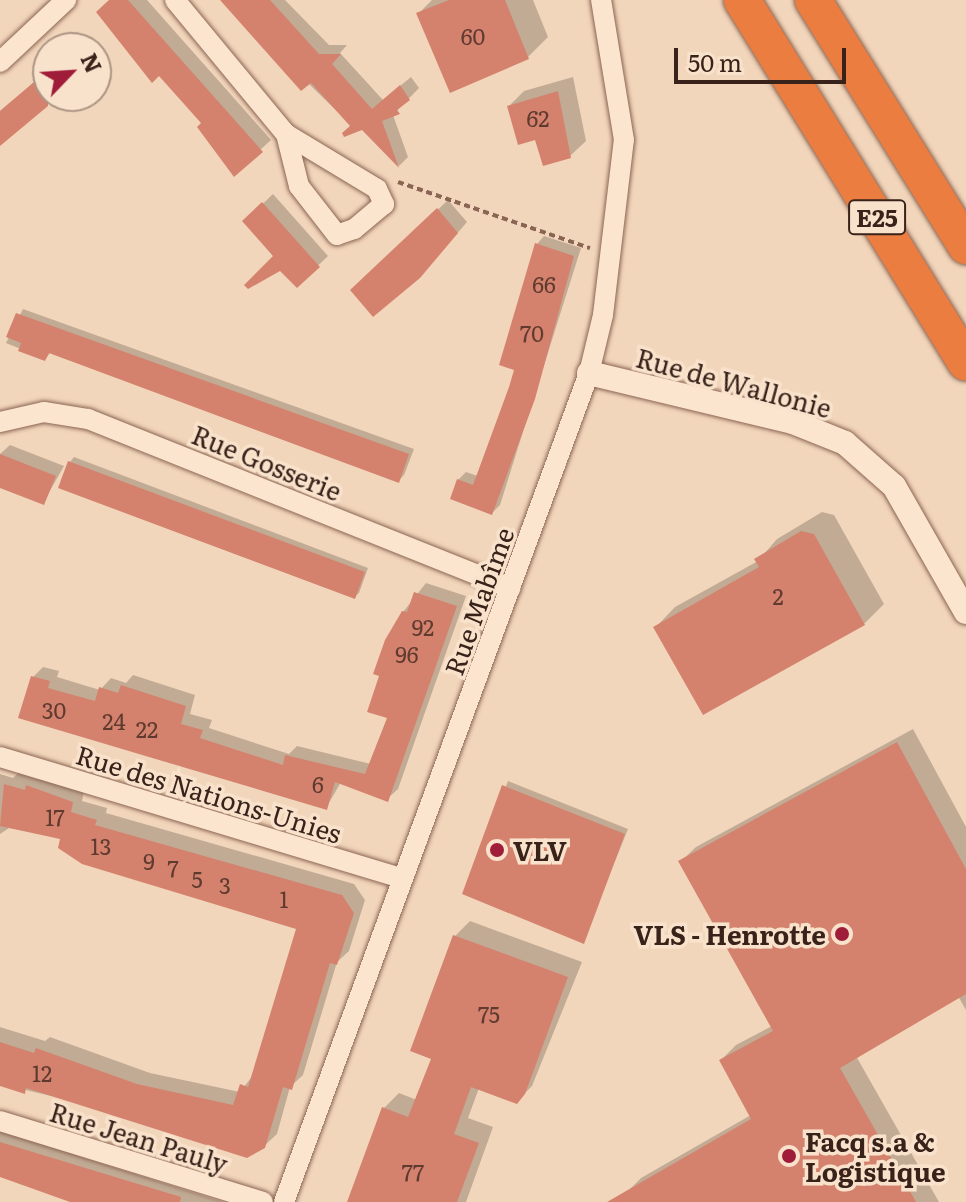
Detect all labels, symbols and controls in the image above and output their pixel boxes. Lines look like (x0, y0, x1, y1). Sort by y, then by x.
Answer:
house number: 60 (461, 23, 485, 49)
north arrow (32, 32, 112, 112)
scale bar (678, 32, 850, 82)
text: 50 m (688, 44, 742, 79)
text: N (74, 47, 111, 78)
house number: 62 (527, 105, 549, 131)
road number: E25 (847, 197, 907, 237)
house number: 66 (532, 271, 556, 297)
house number: 70 (520, 320, 544, 346)
street label: Rue de Wallonie (633, 341, 835, 423)
street label: Rue Gosserie (188, 418, 346, 506)
street label: Rue Mabîme (437, 523, 519, 679)
house number: 2 (772, 583, 784, 609)
house number: 92 (412, 614, 434, 640)
house number: 96 (395, 641, 419, 667)
house number: 30 (42, 697, 66, 723)
house number: 24 (102, 708, 126, 734)
house number: 22 (136, 716, 158, 742)
street label: Rue des Nations-Unies (73, 738, 345, 848)
house number: 6 (312, 771, 324, 797)
house number: 17 (45, 804, 65, 830)
house number: 13 (91, 833, 111, 859)
place label: VLV (513, 834, 567, 866)
marker: VLV (488, 841, 506, 859)
house number: 9 (143, 848, 155, 874)
house number: 7 (167, 855, 179, 881)
house number: 5 (191, 866, 203, 892)
house number: 3 (219, 872, 231, 898)
house number: 1 (280, 886, 288, 912)
place label: VLS - Henrotte (634, 918, 826, 950)
marker: VLS - Henrotte (833, 925, 851, 943)
house number: 75 (478, 1001, 500, 1027)
house number: 12 (32, 1060, 52, 1086)
street label: Rue Jean Pauly (46, 1095, 232, 1179)
place label: Facq s.a & Logistique (805, 1125, 946, 1186)
marker: Facq s.a & Logistique (780, 1147, 798, 1165)
house number: 77 (402, 1159, 424, 1185)

